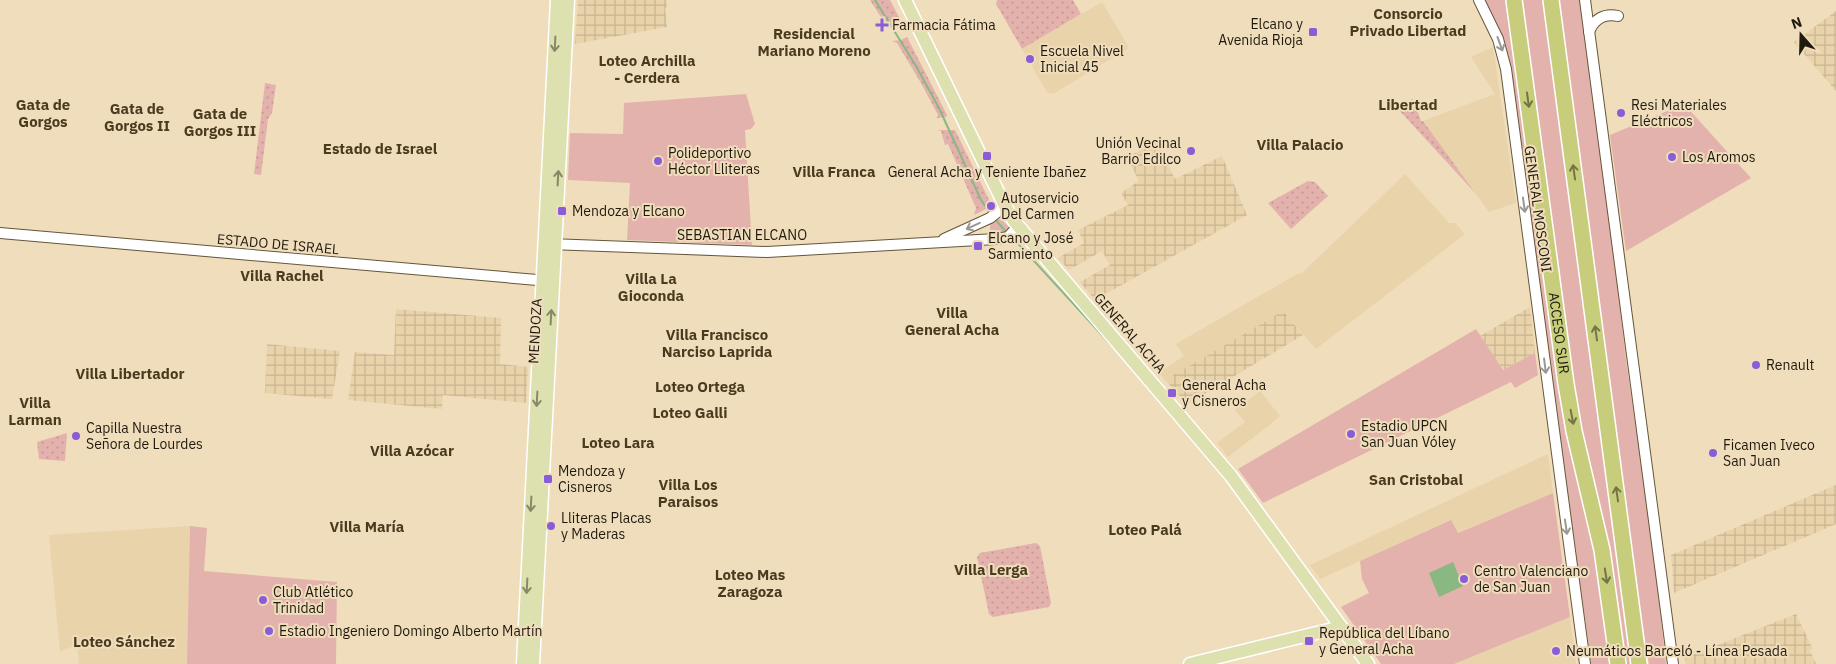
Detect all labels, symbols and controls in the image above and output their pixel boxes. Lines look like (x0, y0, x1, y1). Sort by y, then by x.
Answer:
district label: Consorcio Privado Libertad (1350, 4, 1466, 40)
north arrow (1776, 10, 1826, 60)
text: N (1789, 13, 1804, 33)
place label: Elcano y Avenida Rioja (1218, 15, 1304, 49)
place label: Farmacia Fátima (892, 16, 996, 34)
marker: Farmacia Fátima (876, 19, 888, 31)
district label: Residencial Mariano Moreno (757, 24, 871, 60)
marker: Elcano y Avenida Rioja (1307, 26, 1319, 38)
one-way arrow (550, 36, 559, 52)
one-way arrow (1496, 36, 1505, 51)
place label: Escuela Nivel Inicial 45 (1040, 42, 1124, 76)
district label: Loteo Archilla - Cerdera (598, 51, 696, 87)
marker: Escuela Nivel Inicial 45 (1024, 53, 1036, 65)
one-way arrow (1523, 92, 1533, 108)
district label: Gata de Gorgos (16, 95, 70, 131)
district label: Libertad (1378, 95, 1438, 114)
place label: Resi Materiales Eléctricos (1631, 96, 1727, 130)
district label: Gata de Gorgos II (104, 99, 170, 135)
district label: Gata de Gorgos III (184, 104, 256, 140)
marker: Resi Materiales Eléctricos (1615, 107, 1627, 119)
place label: Unión Vecinal Barrio Edilco (1095, 134, 1181, 168)
district label: Villa Palacio (1257, 135, 1343, 154)
district label: Estado de Israel (323, 139, 438, 158)
place label: Polideportivo Héctor Lliteras (668, 144, 760, 178)
marker: Unión Vecinal Barrio Edilco (1185, 145, 1197, 157)
street label: GENERAL MOSCONI (1520, 145, 1556, 273)
place label: Los Aromos (1682, 148, 1756, 166)
marker: General Acha y Teniente Ibañez (981, 150, 993, 162)
marker: Los Aromos (1666, 151, 1678, 163)
marker: Polideportivo Héctor Lliteras (652, 155, 664, 167)
district label: Villa Franca (792, 162, 876, 181)
place label: General Acha y Teniente Ibañez (888, 163, 1087, 181)
one-way arrow (1569, 164, 1579, 180)
one-way arrow (554, 171, 563, 187)
place label: Autoservicio Del Carmen (1001, 189, 1079, 223)
one-way arrow (1519, 196, 1529, 212)
marker: Autoservicio Del Carmen (985, 200, 997, 212)
place label: Mendoza y Elcano (572, 202, 685, 220)
marker: Mendoza y Elcano (556, 205, 568, 217)
one-way arrow (966, 222, 981, 231)
street label: SEBASTIAN ELCANO (677, 226, 807, 244)
place label: Elcano y José Sarmiento (988, 229, 1074, 263)
street label: ESTADO DE ISRAEL (216, 230, 340, 258)
marker: Elcano y José Sarmiento (972, 240, 984, 252)
district label: Villa Rachel (240, 266, 324, 285)
district label: Villa La Gioconda (618, 269, 685, 305)
street label: GENERAL ACHA (1090, 289, 1170, 377)
street label: ACCESO SUR (1545, 291, 1574, 375)
street label: MENDOZA (524, 298, 546, 364)
district label: Villa General Acha (905, 303, 1000, 339)
one-way arrow (547, 309, 556, 325)
district label: Villa Francisco Narciso Laprida (662, 325, 773, 361)
one-way arrow (1590, 325, 1600, 341)
place label: Renault (1766, 356, 1815, 374)
one-way arrow (1540, 357, 1550, 373)
marker: Renault (1750, 359, 1762, 371)
district label: Villa Libertador (76, 364, 184, 383)
place label: General Acha y Cisneros (1182, 376, 1267, 410)
district label: Loteo Ortega (655, 377, 745, 396)
marker: General Acha y Cisneros (1166, 387, 1178, 399)
one-way arrow (532, 391, 541, 407)
district label: Villa Larman (8, 393, 62, 429)
district label: Loteo Galli (653, 403, 727, 422)
one-way arrow (1567, 409, 1577, 425)
place label: Estadio UPCN San Juan Vóley (1361, 417, 1456, 451)
place label: Capilla Nuestra Señora de Lourdes (86, 419, 203, 453)
marker: Estadio UPCN San Juan Vóley (1345, 428, 1357, 440)
marker: Capilla Nuestra Señora de Lourdes (70, 430, 82, 442)
district label: Loteo Lara (581, 433, 655, 452)
place label: Ficamen Iveco San Juan (1723, 436, 1815, 470)
district label: Villa Azócar (370, 441, 454, 460)
marker: Ficamen Iveco San Juan (1707, 447, 1719, 459)
place label: Mendoza y Cisneros (558, 462, 625, 496)
district label: San Cristobal (1369, 470, 1464, 489)
marker: Mendoza y Cisneros (542, 473, 554, 485)
district label: Villa Los Paraisos (658, 475, 719, 511)
one-way arrow (1612, 487, 1622, 503)
one-way arrow (527, 496, 536, 512)
place label: Lliteras Placas y Maderas (561, 509, 652, 543)
district label: Villa María (330, 517, 405, 536)
one-way arrow (1562, 518, 1572, 534)
marker: Lliteras Placas y Maderas (545, 520, 557, 532)
district label: Loteo Palá (1108, 520, 1182, 539)
district label: Villa Lerga (954, 560, 1028, 579)
place label: Centro Valenciano de San Juan (1474, 562, 1588, 596)
district label: Loteo Mas Zaragoza (715, 565, 786, 601)
one-way arrow (1602, 568, 1612, 584)
marker: Centro Valenciano de San Juan (1458, 573, 1470, 585)
one-way arrow (522, 578, 531, 594)
place label: Club Atlético Trinidad (273, 583, 354, 617)
marker: Club Atlético Trinidad (257, 594, 269, 606)
place label: Estadio Ingeniero Domingo Alberto Martín (279, 622, 542, 640)
place label: República del Líbano y General Acha (1319, 624, 1450, 658)
marker: Estadio Ingeniero Domingo Alberto Martín (263, 625, 275, 637)
district label: Loteo Sánchez (73, 632, 175, 651)
marker: República del Líbano y General Acha (1303, 635, 1315, 647)
place label: Neumáticos Barceló - Línea Pesada (1566, 642, 1788, 660)
marker: Neumáticos Barceló - Línea Pesada (1550, 645, 1562, 657)

